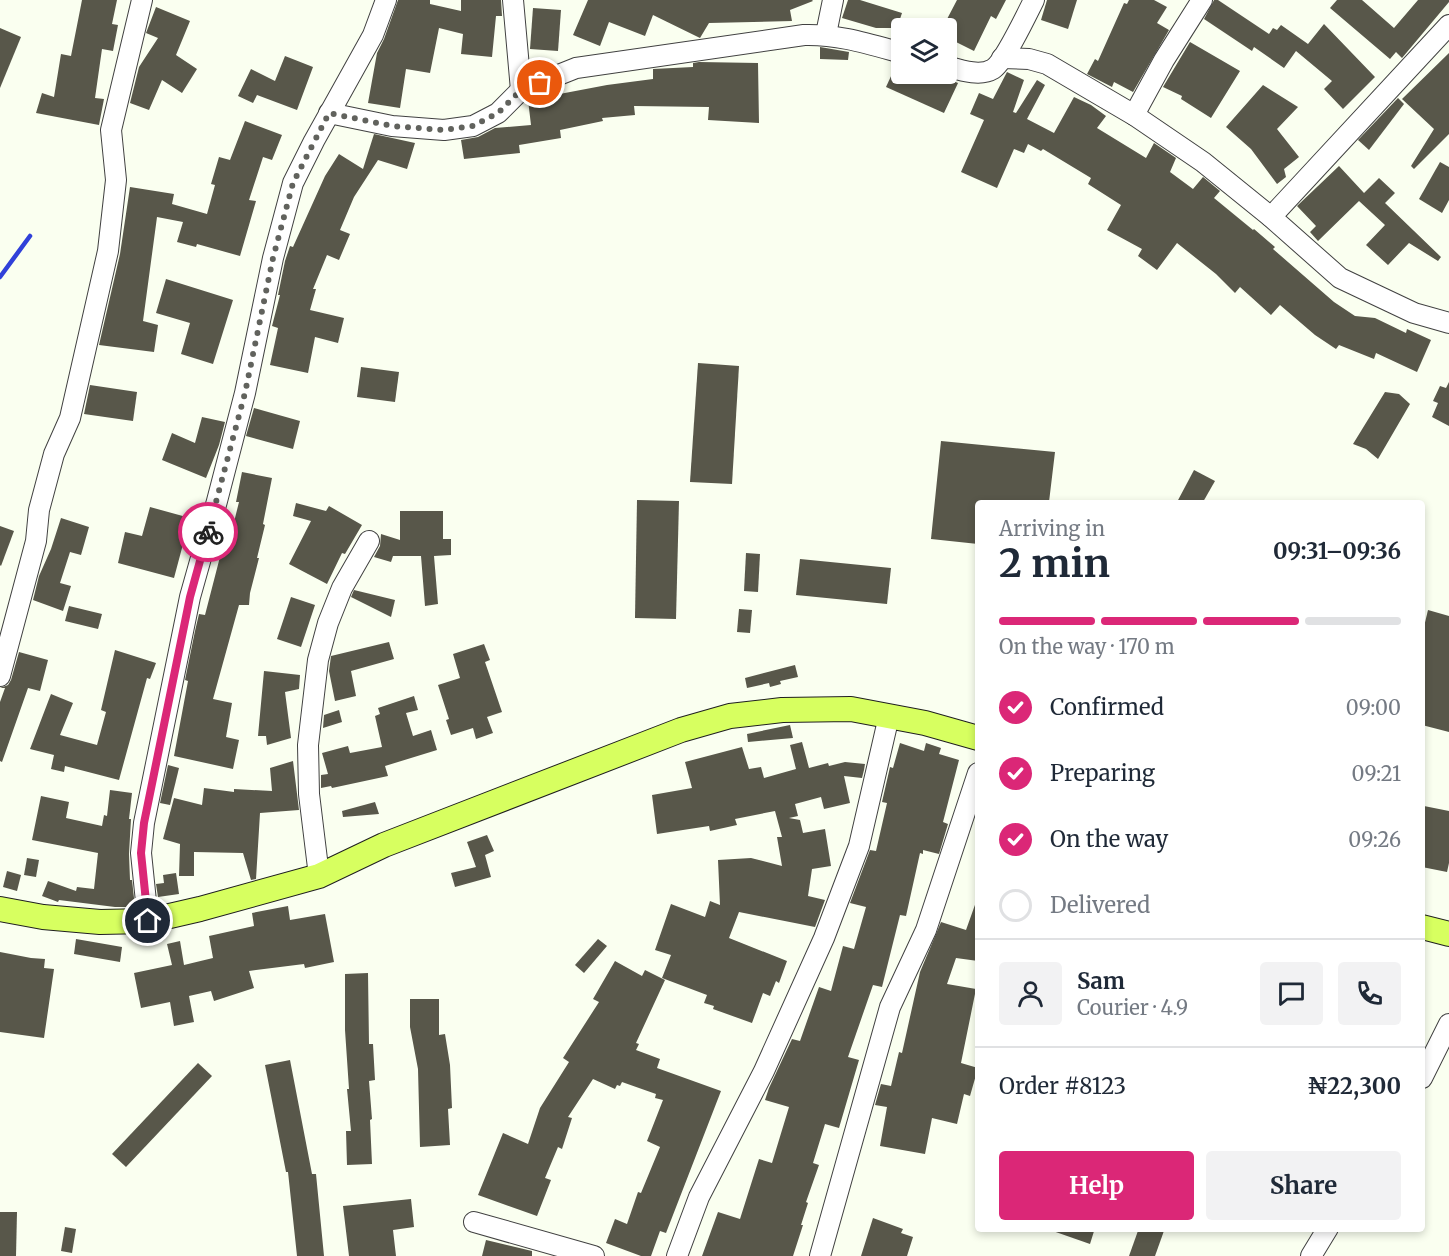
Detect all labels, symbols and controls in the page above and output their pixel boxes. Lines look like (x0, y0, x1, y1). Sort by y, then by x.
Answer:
map controls (891, 18, 957, 84)
button: layers (891, 18, 957, 84)
pin (514, 57, 565, 108)
icon: bag (523, 66, 556, 99)
courier (178, 502, 238, 562)
icon: bike (192, 516, 225, 549)
text: Arriving in (999, 516, 1105, 541)
text: 09:31–09:36 (1273, 537, 1401, 565)
text: 2 min (999, 539, 1110, 588)
text: On the way · 170 m (999, 634, 1175, 659)
icon: check (999, 691, 1032, 724)
text: Confirmed (1050, 693, 1164, 721)
text: 09:00 (1346, 695, 1401, 720)
icon: check (999, 757, 1032, 790)
text: Preparing (1050, 759, 1155, 787)
text: 09:21 (1352, 761, 1401, 786)
icon: check (999, 823, 1032, 856)
text: On the way (1050, 825, 1168, 853)
text: 09:26 (1348, 827, 1401, 852)
text: Delivered (1050, 891, 1150, 919)
pin (122, 895, 173, 946)
icon: home (131, 904, 164, 937)
button: person (999, 962, 1062, 1025)
button: chat (1260, 962, 1323, 1025)
button: phone (1338, 962, 1401, 1025)
text: Sam (1077, 967, 1125, 995)
text: Courier · 4.9 (1077, 995, 1188, 1020)
text: Order #8123 (999, 1072, 1126, 1100)
text: ₦22,300 (1307, 1072, 1401, 1100)
button: Help (999, 1151, 1194, 1220)
button: Share (1206, 1151, 1401, 1220)

